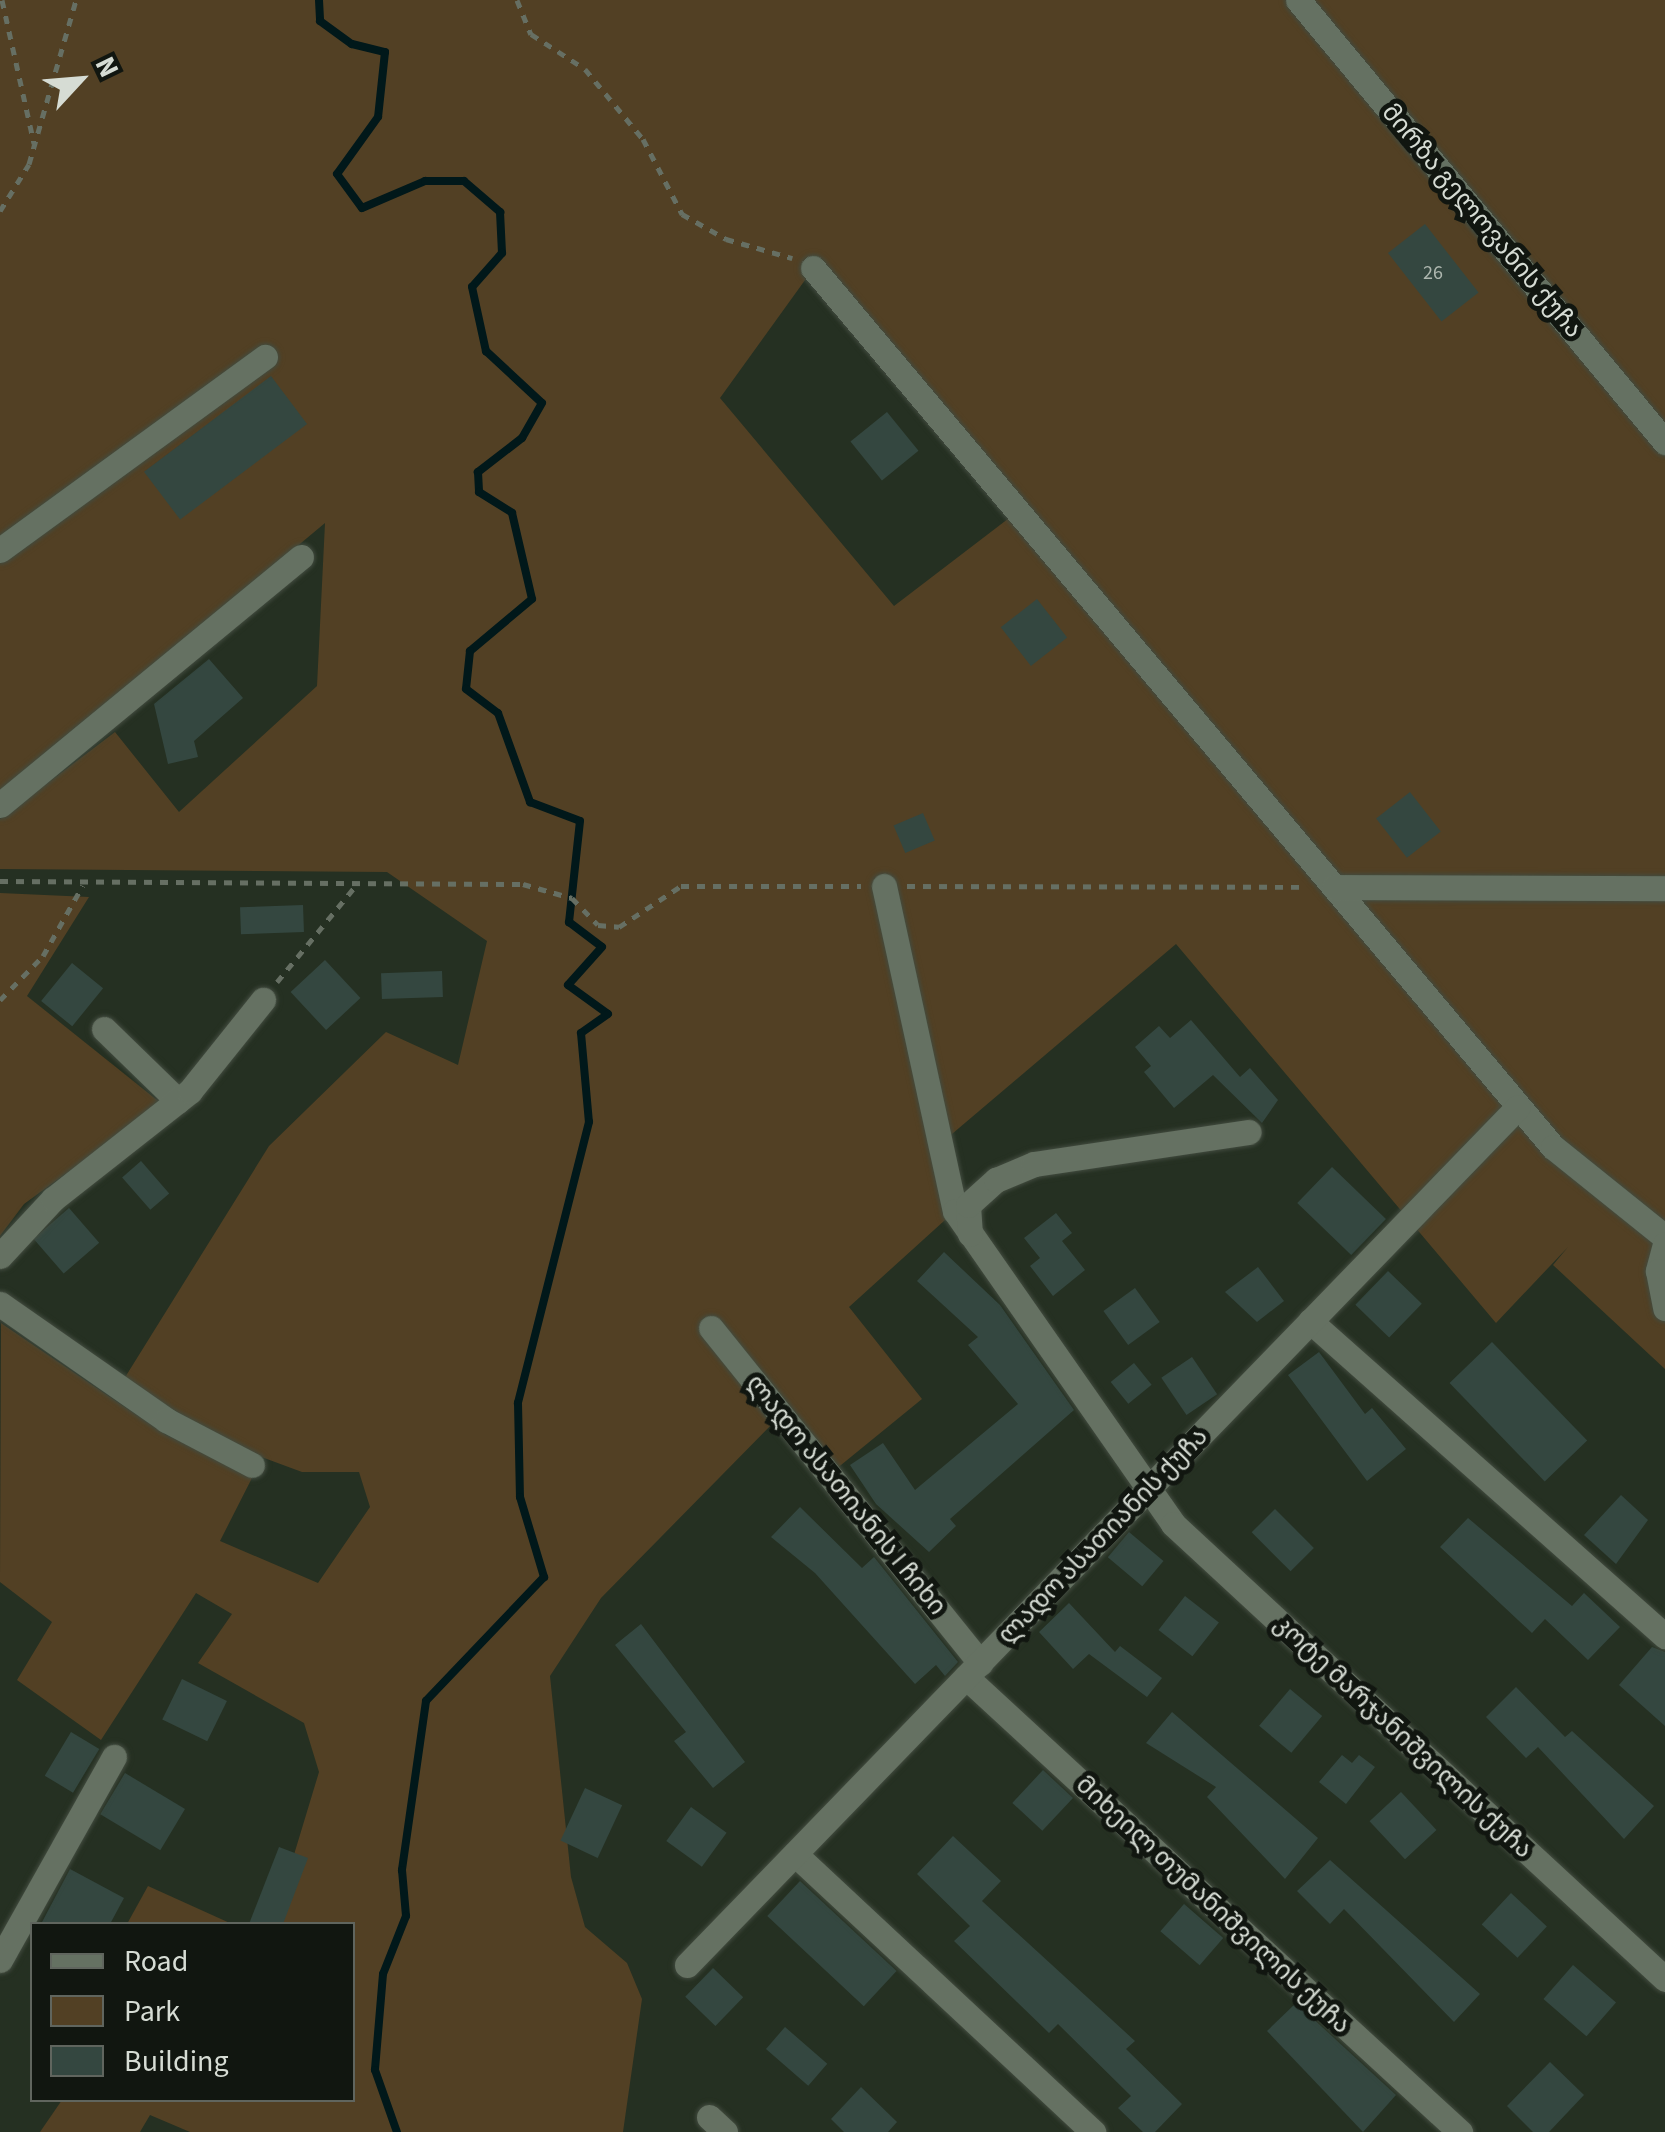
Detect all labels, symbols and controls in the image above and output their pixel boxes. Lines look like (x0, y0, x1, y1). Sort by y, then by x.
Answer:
north arrow (30, 30, 130, 130)
text: N (85, 50, 129, 84)
street label: მირზა გელოვანის ქუჩა (1375, 98, 1589, 344)
house number: 26 (1423, 261, 1443, 285)
street label: ლადო ასათიანის I ჩიხი (740, 1369, 952, 1621)
street label: ლადო ასათიანის ქუჩა (992, 1422, 1214, 1650)
street label: კოტე მარჯანიშვილის ქუჩა (1268, 1609, 1538, 1865)
street label: მიხეილ თუმანიშვილის ქუჩა (1070, 1770, 1356, 2040)
legend (30, 1922, 355, 2102)
text: Road (124, 1940, 188, 1983)
text: Park (124, 1990, 180, 2033)
text: Building (124, 2040, 229, 2083)

